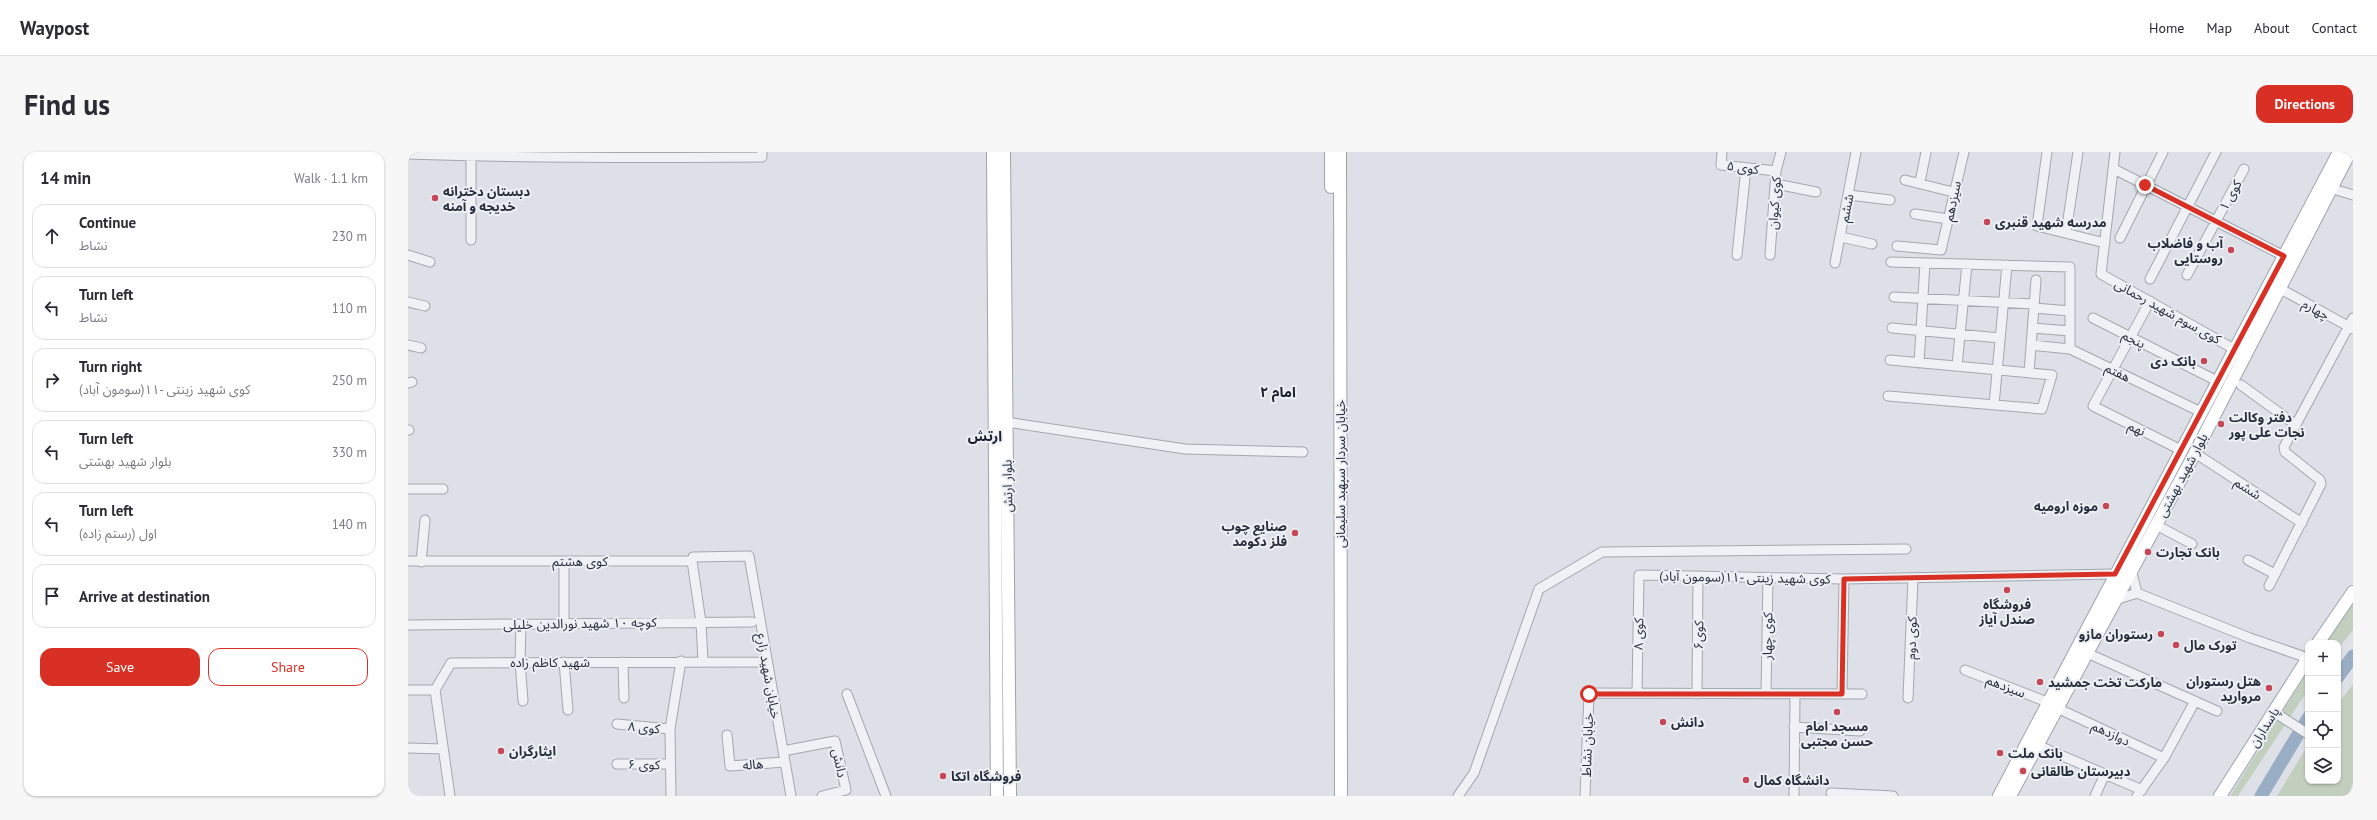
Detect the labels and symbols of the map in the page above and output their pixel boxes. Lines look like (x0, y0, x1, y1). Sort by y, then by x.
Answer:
street label: کوی ۵ (1726, 157, 1761, 178)
street label: کوی کیوان (1764, 175, 1785, 230)
route end (2136, 176, 2154, 194)
street label: کوی ۱ (2215, 176, 2246, 213)
street label: سیزدهم (1940, 179, 1967, 223)
place label: دبستان دخترانه خدیجه و آمنه (443, 183, 530, 215)
street label: ششم (1835, 192, 1860, 224)
marker: دبستان دخترانه خدیجه و آمنه (430, 193, 440, 203)
place label: مدرسه شهید قنبری (1995, 214, 2107, 231)
marker: مدرسه شهید قنبری (1982, 217, 1992, 227)
place label: آب و فاضلاب روستایی (2148, 235, 2224, 267)
marker: آب و فاضلاب روستایی (2226, 245, 2236, 255)
street label: کوی سوم شهید رحمانی (2111, 275, 2225, 349)
street label: چهارم (2299, 295, 2333, 325)
street label: پنجم (2118, 326, 2148, 354)
place label: بانک دی (2151, 353, 2196, 370)
marker: بانک دی (2199, 356, 2209, 366)
street label: هفتم (2101, 359, 2133, 388)
district label: امام ۲ (1260, 383, 1296, 403)
street label: خیابان سردار سپهبد سلیمانی (1332, 400, 1350, 548)
place label: دفتر وکالت نجات علی پور (2228, 409, 2305, 441)
street label: نهم (2124, 417, 2148, 442)
marker: دفتر وکالت نجات علی پور (2216, 419, 2226, 429)
district label: ارتش (968, 427, 1002, 445)
street label: بلوار شهید بهشتی (2153, 430, 2212, 520)
street label: بلوار ارتش (999, 459, 1016, 513)
street label: ششم (2230, 474, 2264, 505)
place label: موزه ارومیه (2034, 498, 2098, 515)
marker: موزه ارومیه (2101, 501, 2111, 511)
place label: صنایع چوب فلز دکومد (1222, 518, 1287, 550)
marker: صنایع چوب فلز دکومد (1290, 528, 1300, 538)
place label: بانک تجارت (2156, 544, 2220, 561)
marker: بانک تجارت (2143, 547, 2153, 557)
street label: کوی هشتم (552, 553, 608, 572)
street label: کوی شهید زینتی -۱۱(سومون آباد) (1659, 568, 1832, 588)
marker: فروشگاه صندل آیاز (2002, 585, 2012, 595)
place label: فروشگاه صندل آیاز (1978, 596, 2035, 628)
street label: کوی چهار (1759, 611, 1777, 661)
street label: کوچه ۱۰ شهید نورالدین خلیلی (503, 614, 658, 634)
street label: کوی دوم (1902, 616, 1922, 660)
street label: کوی ۸ (1630, 617, 1647, 650)
street label: کوی۶ (1690, 620, 1707, 650)
place label: رستوران مازو (2079, 626, 2153, 643)
marker: رستوران مازو (2156, 629, 2166, 639)
street label: خیابان شهید زارع (751, 632, 784, 721)
place label: تورک مال (2184, 637, 2237, 654)
marker: تورک مال (2171, 640, 2181, 650)
street label: شهید کاظم زاده (510, 654, 590, 673)
street label: سیزدهم (1983, 671, 2028, 704)
place label: هتل رستوران مروارید (2186, 673, 2261, 705)
place label: مارکت تخت جمشید (2048, 674, 2162, 691)
marker: مارکت تخت جمشید (2035, 677, 2045, 687)
marker: هتل رستوران مروارید (2264, 683, 2274, 693)
route start (1580, 685, 1598, 703)
street label: پاسداران (2245, 704, 2284, 751)
marker: مسجد امام حسن مجتبی (1832, 707, 1842, 717)
street label: خیابان نشاط (1578, 712, 1597, 778)
place label: دانش (1671, 714, 1704, 731)
marker: دانش (1658, 717, 1668, 727)
street label: دوازدهم (2088, 717, 2133, 752)
street label: کوی ۸ (627, 718, 661, 737)
place label: مسجد امام حسن مجتبی (1801, 718, 1873, 750)
place label: ایثارگران (509, 743, 556, 760)
place label: بانک ملت (2008, 745, 2063, 762)
marker: ایثارگران (496, 746, 506, 756)
street label: دانش (828, 747, 851, 779)
marker: بانک ملت (1995, 748, 2005, 758)
street label: هاله (742, 755, 764, 774)
street label: کوی ۶ (628, 756, 661, 773)
place label: دبیرستان طالقانی (2031, 763, 2131, 780)
marker: دبیرستان طالقانی (2018, 766, 2028, 776)
place label: فروشگاه اتکا (951, 768, 1022, 785)
marker: فروشگاه اتکا (938, 771, 948, 781)
place label: دانشگاه کمال (1754, 772, 1830, 789)
marker: دانشگاه کمال (1741, 775, 1751, 785)

